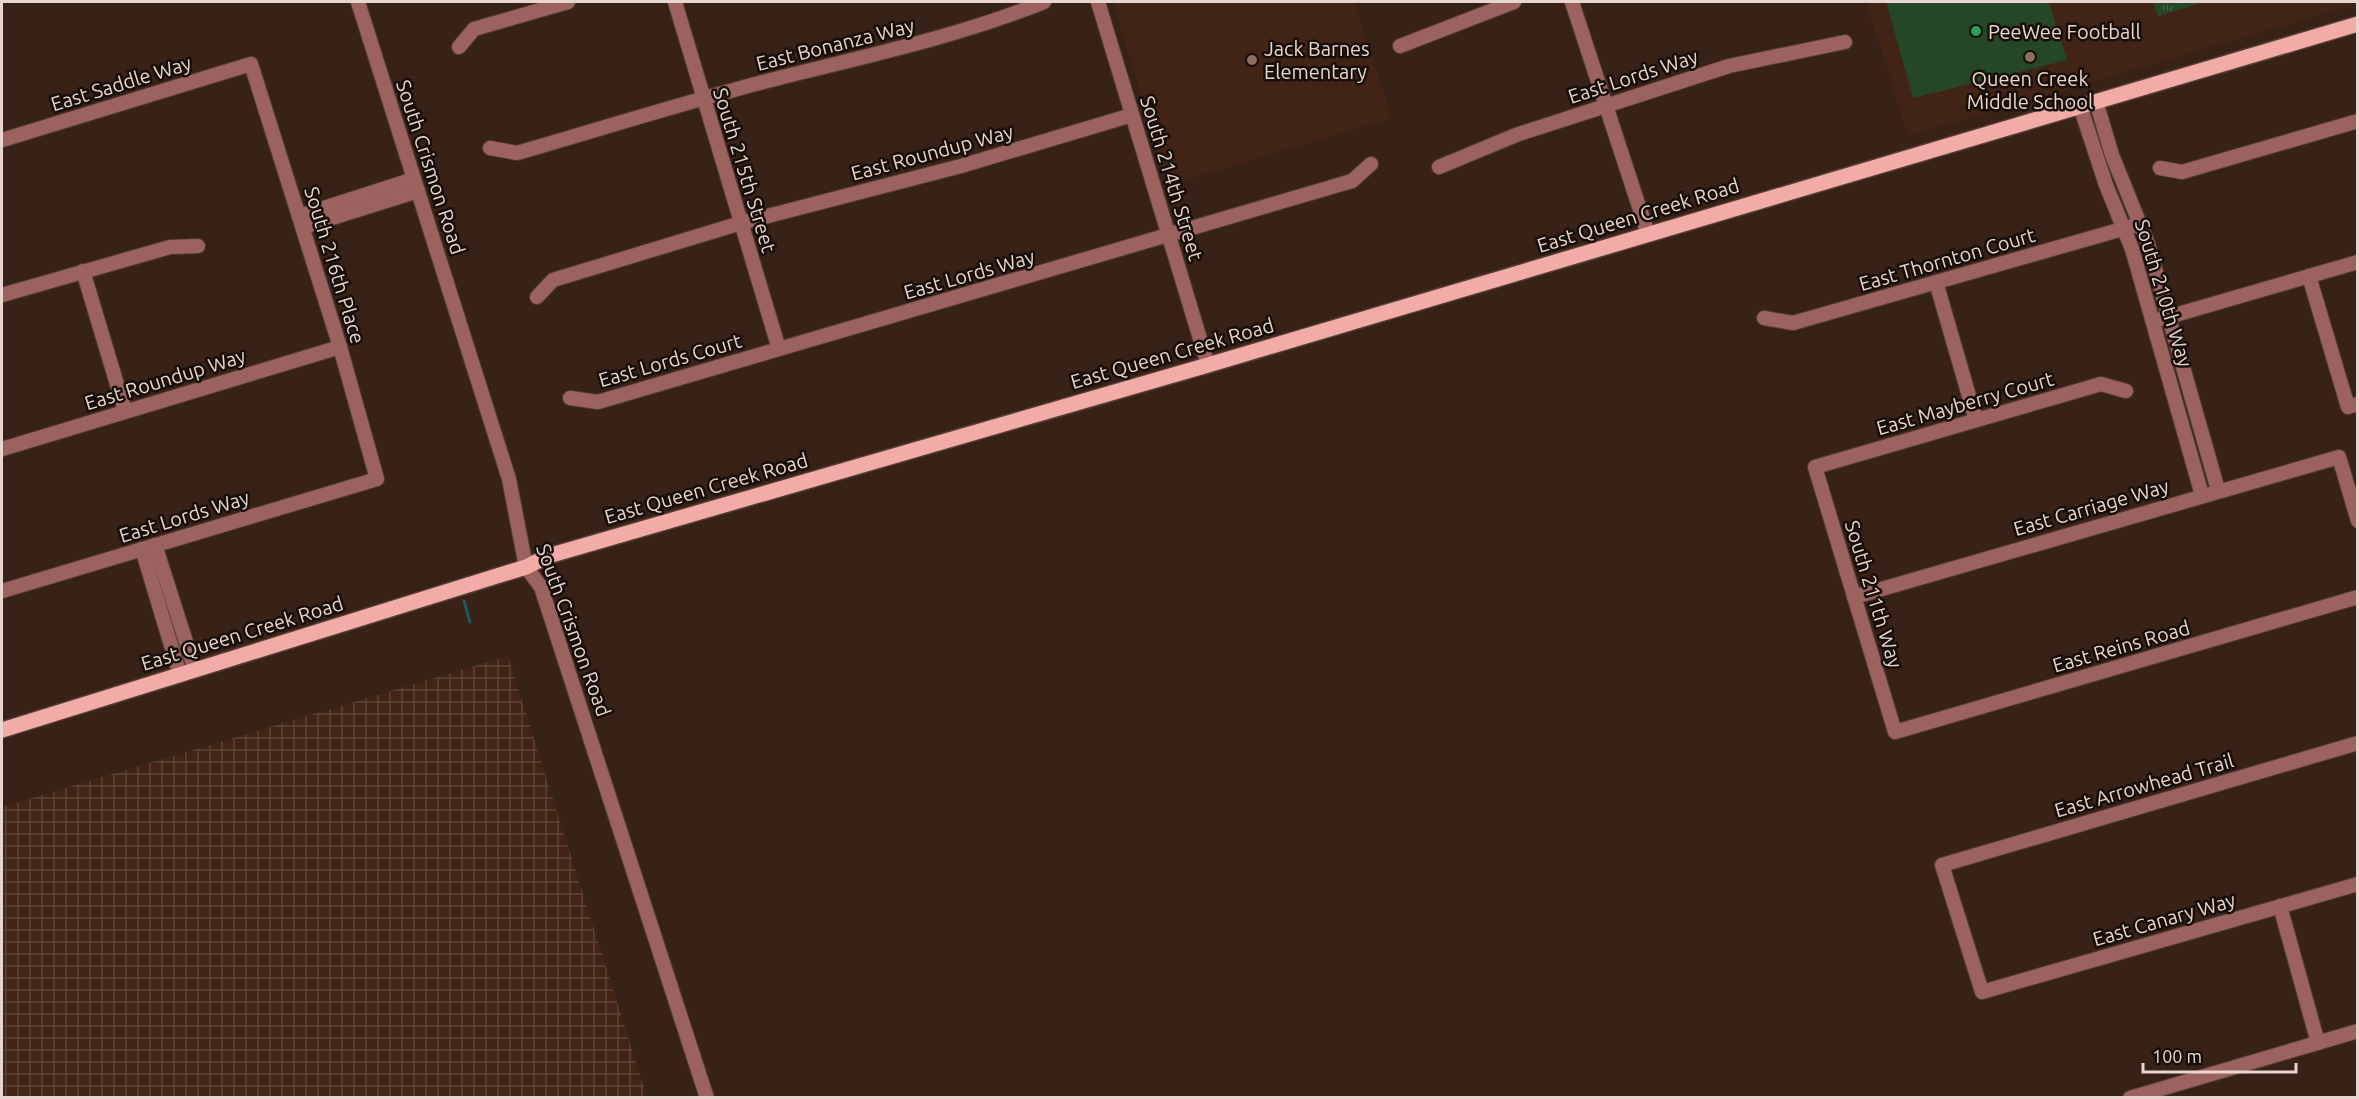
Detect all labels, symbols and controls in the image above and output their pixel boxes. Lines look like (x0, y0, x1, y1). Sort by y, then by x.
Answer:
street label: East Bonanza Way (754, 13, 917, 75)
place label: PeeWee Football (1988, 20, 2141, 43)
marker: PeeWee Football (1969, 24, 1983, 38)
place label: Jack Barnes Elementary (1264, 37, 1370, 83)
street label: East Lords Way (1565, 44, 1701, 108)
marker: Queen Creek Middle School (2023, 50, 2037, 64)
street label: East Saddle Way (48, 51, 194, 115)
marker: Jack Barnes Elementary (1245, 53, 1259, 67)
place label: Queen Creek Middle School (1967, 67, 2093, 113)
street label: South Crismon Road (392, 77, 470, 257)
street label: South 215th Street (709, 85, 781, 255)
street label: South 214th Street (1136, 93, 1208, 263)
street label: East Roundup Way (848, 119, 1016, 185)
street label: East Queen Creek Road (1534, 173, 1742, 257)
street label: South 216th Place (300, 184, 370, 346)
street label: South 210th Way (2131, 216, 2197, 370)
street label: East Thornton Court (1856, 223, 2038, 295)
street label: East Lords Way (901, 244, 1037, 304)
street label: East Queen Creek Road (1068, 313, 1276, 393)
street label: East Lords Court (596, 329, 744, 391)
street label: East Roundup Way (82, 343, 249, 414)
street label: East Mayberry Court (1874, 367, 2056, 439)
street label: East Queen Creek Road (602, 448, 810, 528)
street label: East Carriage Way (2011, 474, 2172, 540)
street label: East Lords Way (116, 485, 252, 547)
street label: South 211th Way (1841, 517, 1907, 671)
street label: South Crismon Road (532, 541, 616, 719)
street label: East Queen Creek Road (138, 591, 346, 675)
street label: East Reins Road (2050, 615, 2192, 677)
street label: East Arrowhead Trail (2052, 748, 2236, 822)
street label: East Canary Way (2090, 888, 2238, 950)
scale bar (2143, 1036, 2296, 1074)
text: 100 m (2152, 1046, 2202, 1066)

